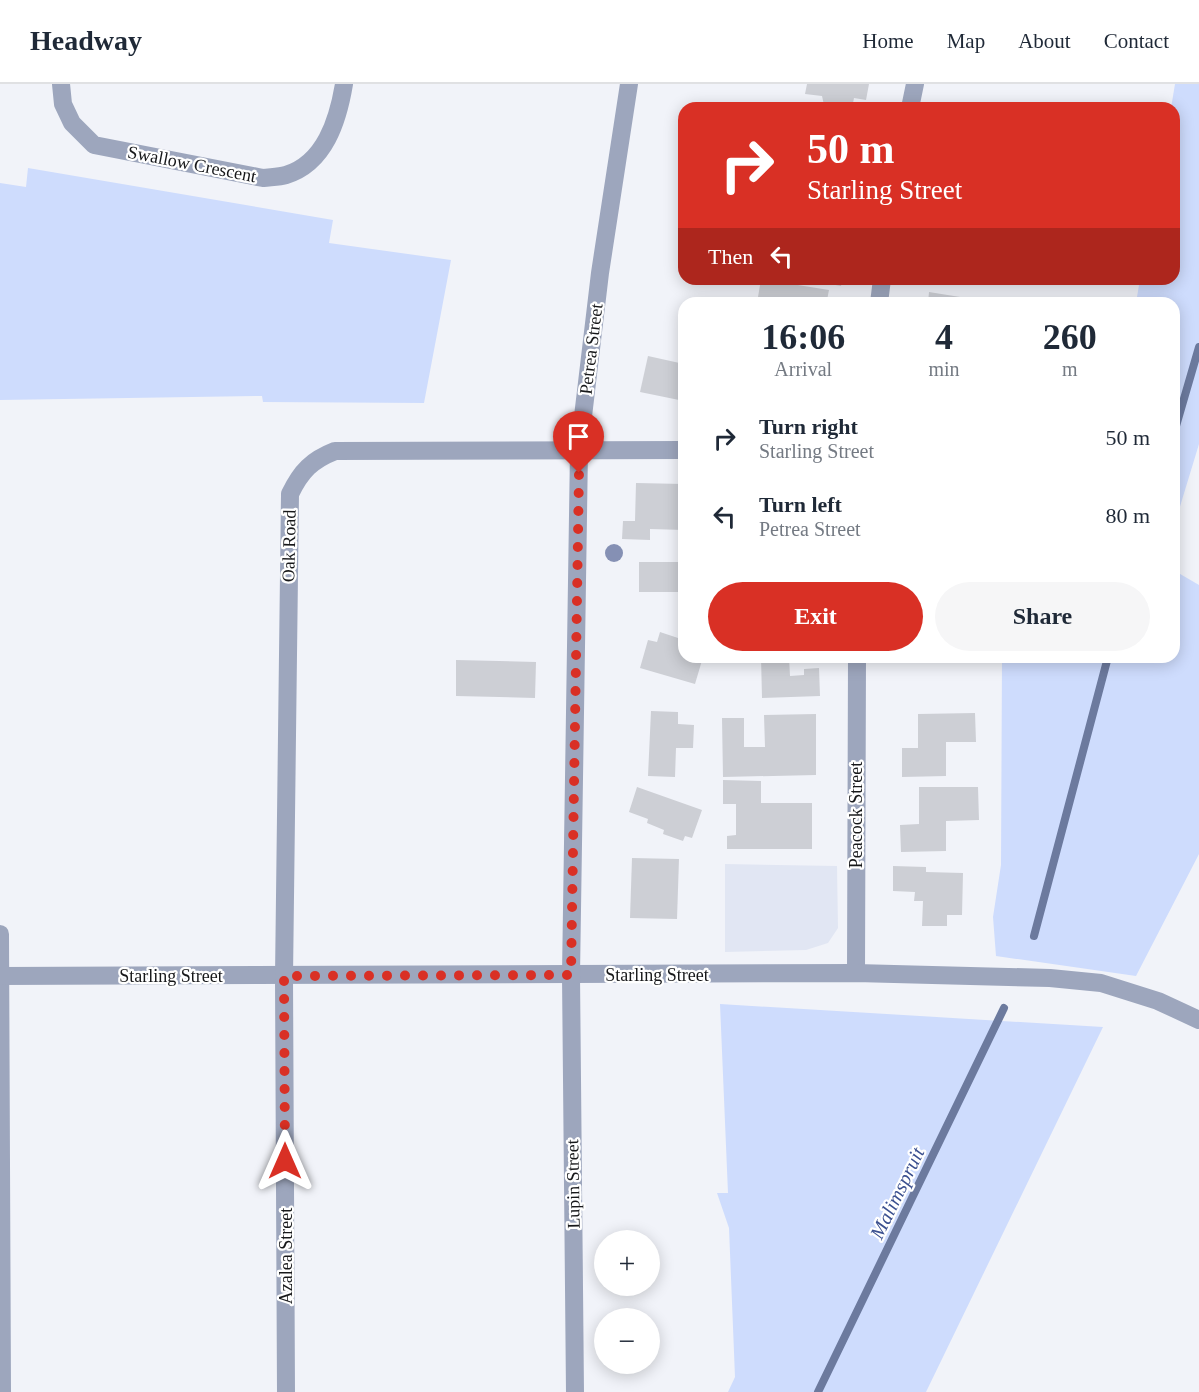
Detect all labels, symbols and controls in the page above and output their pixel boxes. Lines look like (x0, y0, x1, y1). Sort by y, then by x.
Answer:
text: Headway (30, 25, 142, 56)
text: Home (862, 29, 914, 53)
text: Map (947, 29, 985, 53)
text: About (1018, 29, 1071, 53)
text: Contact (1104, 29, 1169, 53)
icon: right (708, 126, 786, 204)
text: 50 m (807, 126, 895, 172)
street label: Swallow Crescent (126, 142, 258, 186)
text: Starling Street (807, 175, 962, 205)
icon: left (765, 240, 798, 273)
text: Then (708, 244, 753, 269)
street label: Petrea Street (576, 302, 606, 396)
text: 16:06 (761, 317, 845, 357)
text: 4 (935, 317, 953, 357)
text: 260 (1043, 317, 1097, 357)
text: Arrival (774, 358, 832, 380)
text: min (928, 358, 960, 380)
text: m (1062, 358, 1078, 380)
pin (553, 411, 604, 473)
text: Turn right (759, 414, 858, 439)
icon: arrive (562, 420, 595, 453)
icon: right (708, 422, 741, 455)
text: 50 m (1105, 425, 1150, 450)
text: Starling Street (759, 440, 874, 462)
text: Turn left (759, 492, 842, 517)
icon: left (708, 500, 741, 533)
text: 80 m (1105, 503, 1150, 528)
street label: Oak Road (278, 510, 300, 582)
text: Petrea Street (759, 518, 861, 540)
button: Exit (708, 582, 923, 651)
button: Share (935, 582, 1150, 651)
street label: Peacock Street (846, 762, 866, 868)
street label: Starling Street (605, 965, 709, 985)
street label: Starling Street (119, 966, 223, 986)
position arrow (253, 1129, 317, 1193)
street label: Lupin Street (562, 1139, 584, 1229)
water label: Malimspruit (865, 1143, 930, 1244)
street label: Azalea Street (276, 1208, 296, 1304)
map controls (594, 1230, 660, 1374)
button: + (594, 1230, 660, 1296)
button: − (594, 1308, 660, 1374)

